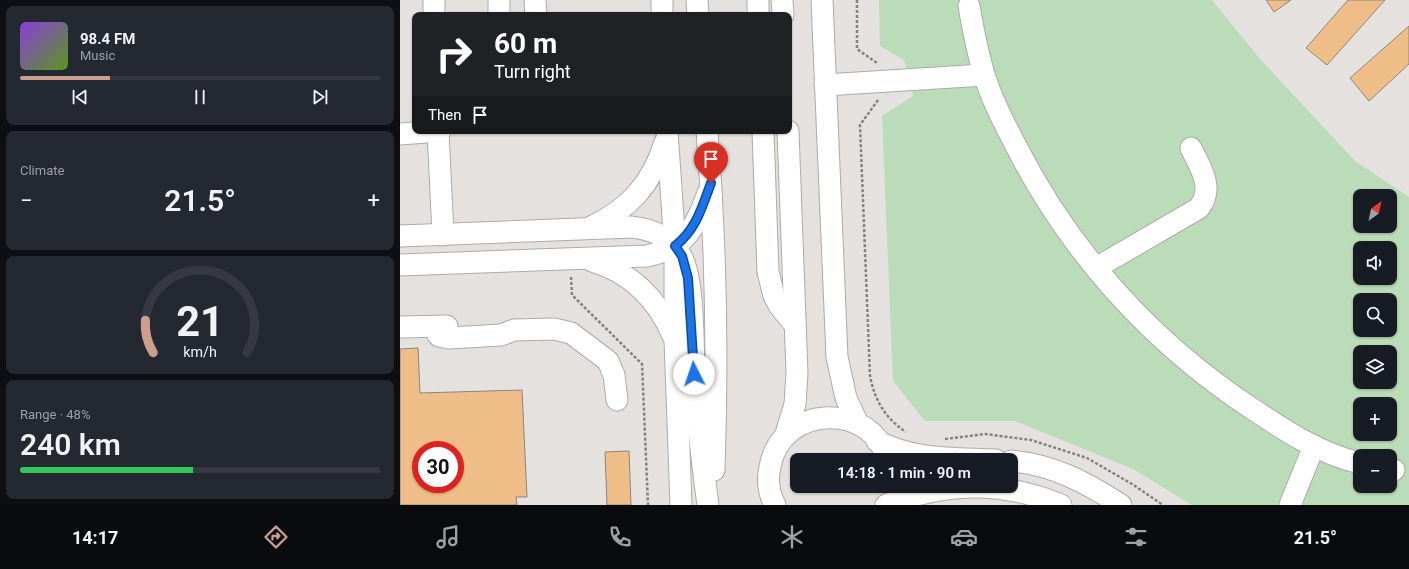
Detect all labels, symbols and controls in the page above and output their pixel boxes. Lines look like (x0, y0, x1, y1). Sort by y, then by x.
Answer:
text: 60 m (494, 27, 557, 60)
icon: right (428, 28, 480, 80)
text: 98.4 FM (80, 30, 135, 48)
text: Music (80, 48, 115, 63)
text: Turn right (494, 61, 571, 82)
icon: previous (69, 86, 91, 108)
icon: pause (189, 86, 211, 108)
icon: next (309, 86, 331, 108)
icon: arrive (469, 104, 491, 126)
text: Then (428, 106, 461, 124)
pin (694, 142, 728, 183)
icon: arrive (700, 148, 722, 170)
text: Climate (20, 163, 64, 178)
text: 21.5° (164, 183, 236, 218)
text: − (20, 188, 33, 213)
text: + (368, 188, 380, 213)
north arrow (1353, 189, 1397, 233)
map controls (1353, 189, 1397, 493)
button: sound (1353, 241, 1397, 285)
button: search (1353, 293, 1397, 337)
text: 21 (176, 297, 224, 346)
text: km/h (183, 343, 217, 359)
button: layers (1353, 345, 1397, 389)
position arrow (673, 353, 715, 395)
button: + (1353, 397, 1397, 441)
text: Range · 48% (20, 407, 90, 422)
text: 240 km (20, 427, 121, 462)
speed limit sign: 30 (412, 441, 464, 493)
button: − (1353, 449, 1397, 493)
text: 14:18 · 1 min · 90 m (837, 464, 971, 482)
icon: directions (262, 523, 290, 551)
icon: music (434, 523, 462, 551)
icon: phone (606, 523, 634, 551)
icon: climate (778, 523, 806, 551)
icon: car (950, 523, 978, 551)
icon: filters (1122, 523, 1150, 551)
text: 14:17 (72, 527, 118, 548)
text: 21.5° (1294, 527, 1337, 548)

